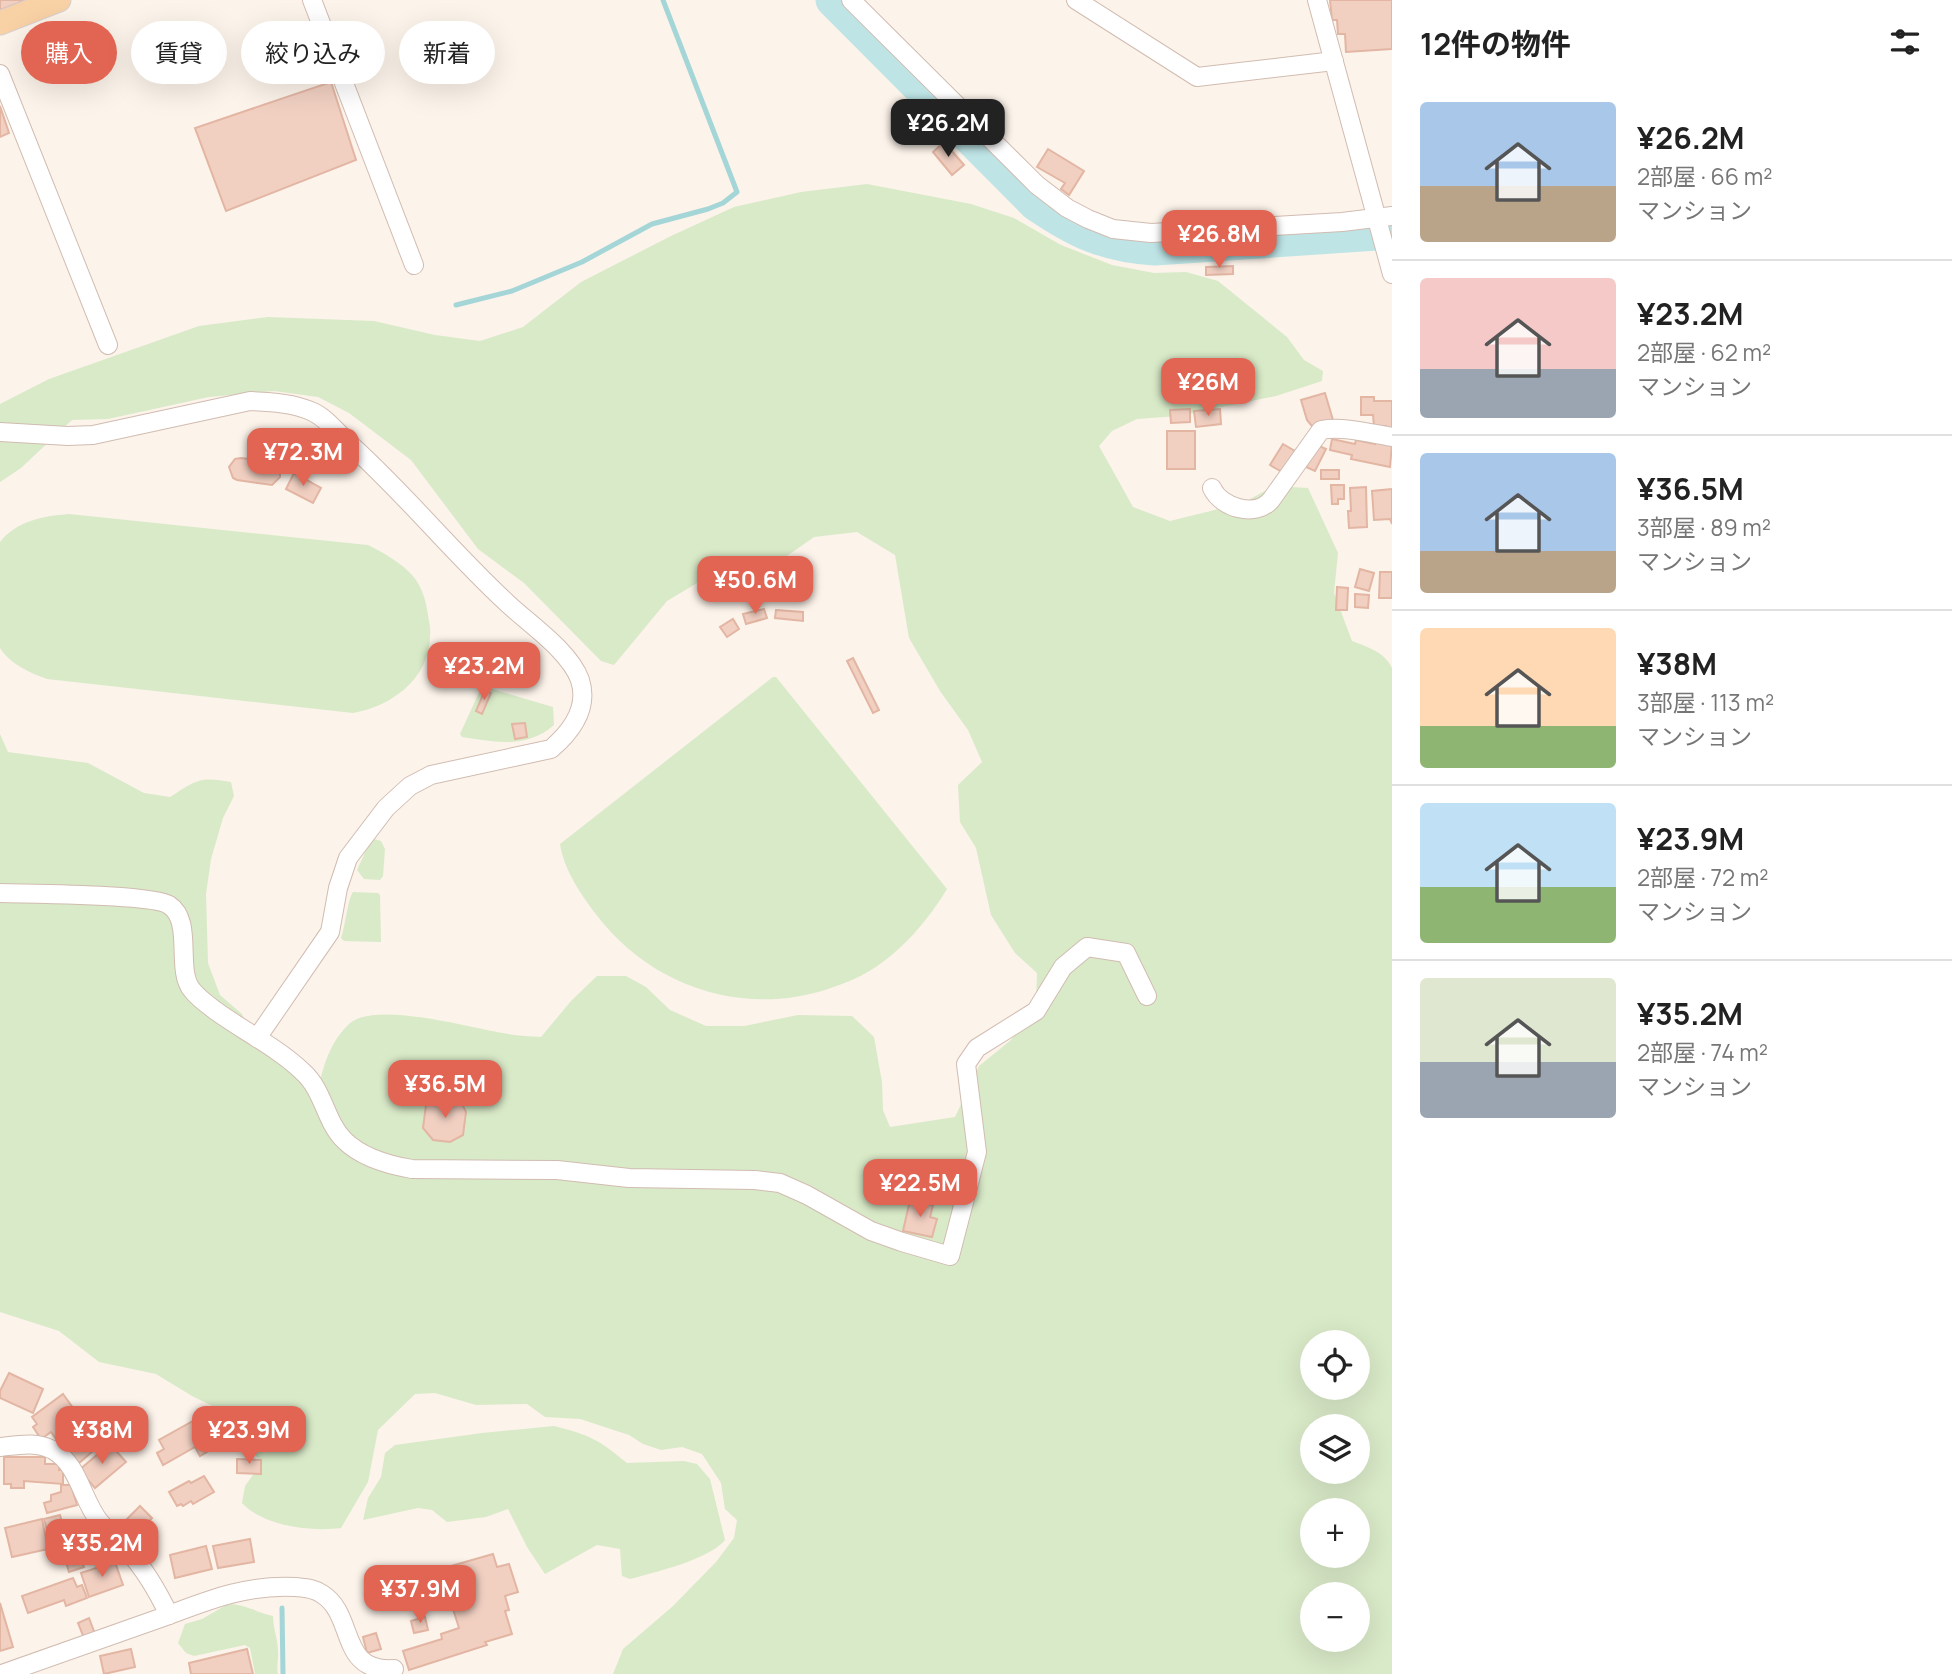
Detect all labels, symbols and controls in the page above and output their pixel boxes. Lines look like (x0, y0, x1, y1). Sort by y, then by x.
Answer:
chip: 購入 (21, 21, 117, 84)
chip: 賃貸 (131, 21, 227, 84)
chip: 絞り込み (241, 21, 385, 84)
chip: 新着 (399, 21, 495, 84)
text: 12件の物件 (1420, 23, 1571, 64)
icon: filters (1886, 23, 1924, 61)
pin: ¥26.2M (891, 100, 1005, 159)
text: ¥26.2M (907, 106, 989, 138)
text: ¥26.2M (1637, 117, 1744, 158)
icon: home (1476, 130, 1560, 214)
text: 2部屋 · 66 m² (1637, 160, 1772, 192)
text: マンション (1637, 194, 1752, 226)
pin: ¥26.8M (1162, 210, 1276, 270)
text: ¥26.8M (1178, 217, 1260, 249)
text: ¥23.2M (1637, 293, 1743, 334)
icon: home (1476, 306, 1560, 390)
text: 2部屋 · 62 m² (1637, 336, 1771, 368)
pin: ¥26M (1167, 358, 1249, 418)
text: ¥26M (1177, 365, 1239, 397)
text: マンション (1637, 370, 1752, 402)
pin: ¥72.3M (246, 428, 360, 488)
text: ¥72.3M (263, 435, 343, 467)
text: ¥36.5M (1637, 468, 1744, 509)
icon: home (1476, 481, 1560, 565)
text: 3部屋 · 89 m² (1637, 511, 1771, 543)
text: マンション (1637, 545, 1752, 577)
pin: ¥50.6M (698, 556, 812, 616)
text: ¥50.6M (713, 563, 797, 595)
pin: ¥23.2M (427, 642, 541, 702)
text: ¥38M (1637, 643, 1717, 684)
text: ¥23.2M (443, 649, 525, 681)
icon: home (1476, 656, 1560, 740)
text: 3部屋 · 113 m² (1637, 686, 1774, 718)
text: マンション (1637, 720, 1752, 752)
text: ¥23.9M (1637, 818, 1744, 859)
icon: home (1476, 831, 1560, 915)
text: 2部屋 · 72 m² (1637, 861, 1768, 893)
text: マンション (1637, 895, 1752, 927)
text: ¥35.2M (1637, 993, 1743, 1034)
icon: home (1476, 1006, 1560, 1090)
text: 2部屋 · 74 m² (1637, 1036, 1768, 1068)
pin: ¥36.5M (388, 1060, 502, 1120)
text: ¥36.5M (404, 1067, 486, 1099)
text: マンション (1637, 1070, 1752, 1102)
pin: ¥22.5M (863, 1160, 977, 1219)
text: ¥22.5M (879, 1166, 961, 1198)
map controls (1300, 1330, 1370, 1652)
button: locate (1300, 1330, 1370, 1400)
pin: ¥38M (61, 1406, 143, 1466)
pin: ¥23.9M (192, 1406, 306, 1466)
text: ¥38M (71, 1413, 133, 1445)
text: ¥23.9M (208, 1413, 290, 1445)
button: layers (1300, 1414, 1370, 1484)
button: + (1300, 1498, 1370, 1568)
pin: ¥35.2M (45, 1520, 159, 1579)
text: ¥35.2M (61, 1526, 143, 1558)
pin: ¥37.9M (363, 1566, 477, 1625)
text: ¥37.9M (380, 1572, 460, 1604)
button: − (1300, 1582, 1370, 1652)

